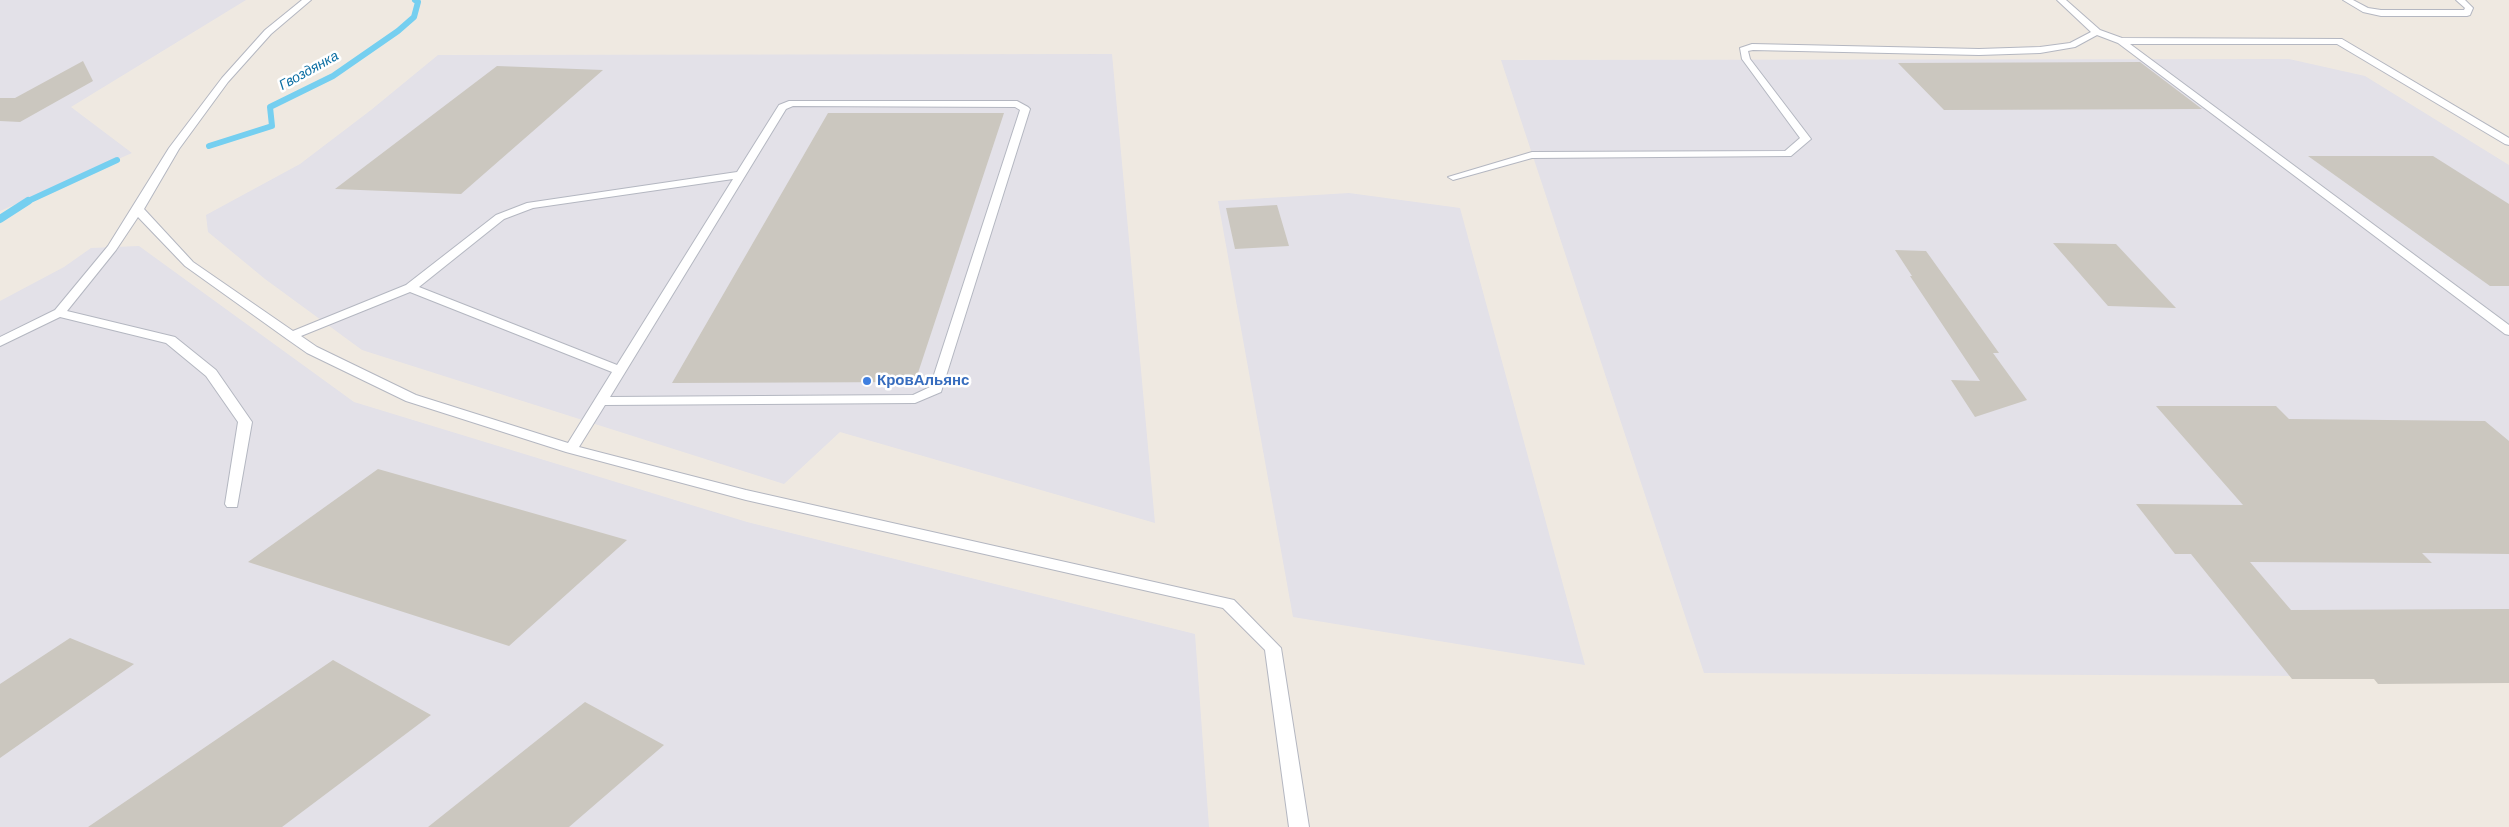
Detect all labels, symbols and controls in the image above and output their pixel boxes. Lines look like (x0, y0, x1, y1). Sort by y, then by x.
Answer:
water label: Гвоздянка (276, 48, 342, 94)
place label: КровАльянс (877, 372, 969, 390)
marker: КровАльянс (861, 375, 873, 387)

